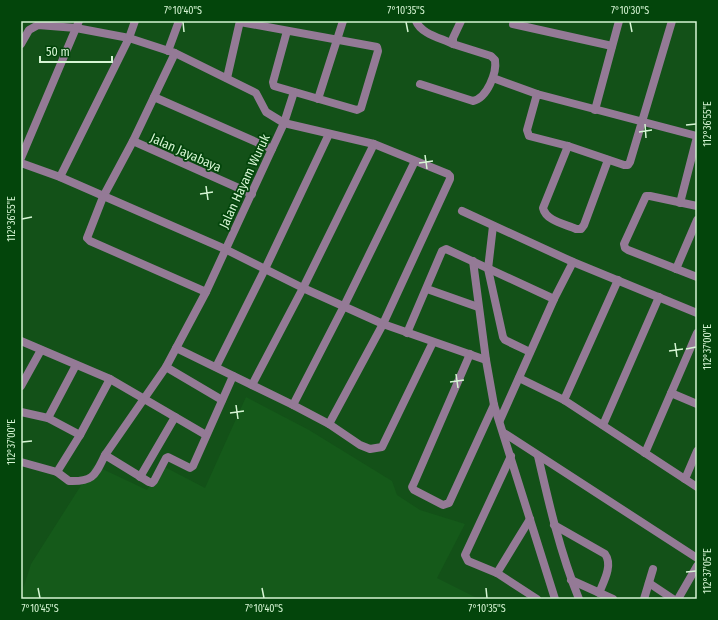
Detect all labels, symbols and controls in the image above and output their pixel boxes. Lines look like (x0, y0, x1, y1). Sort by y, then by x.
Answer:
text: 7°10'40"S (164, 5, 202, 17)
text: 7°10'35"S (387, 5, 425, 17)
text: 7°10'30"S (611, 5, 649, 17)
scale bar (40, 38, 112, 64)
text: 50 m (46, 45, 70, 59)
text: 112°36'55"E (702, 101, 714, 147)
street label: Jalan Jayabaya (148, 130, 224, 175)
street label: Jalan Hayam Wuruk (216, 131, 273, 231)
text: 112°36'55"E (6, 196, 18, 242)
text: 112°37'00"E (702, 324, 714, 370)
text: 112°37'00"E (6, 419, 18, 465)
text: 112°37'05"E (702, 548, 714, 594)
text: 7°10'45"S (21, 603, 59, 615)
text: 7°10'40"S (245, 603, 283, 615)
text: 7°10'35"S (468, 603, 506, 615)

